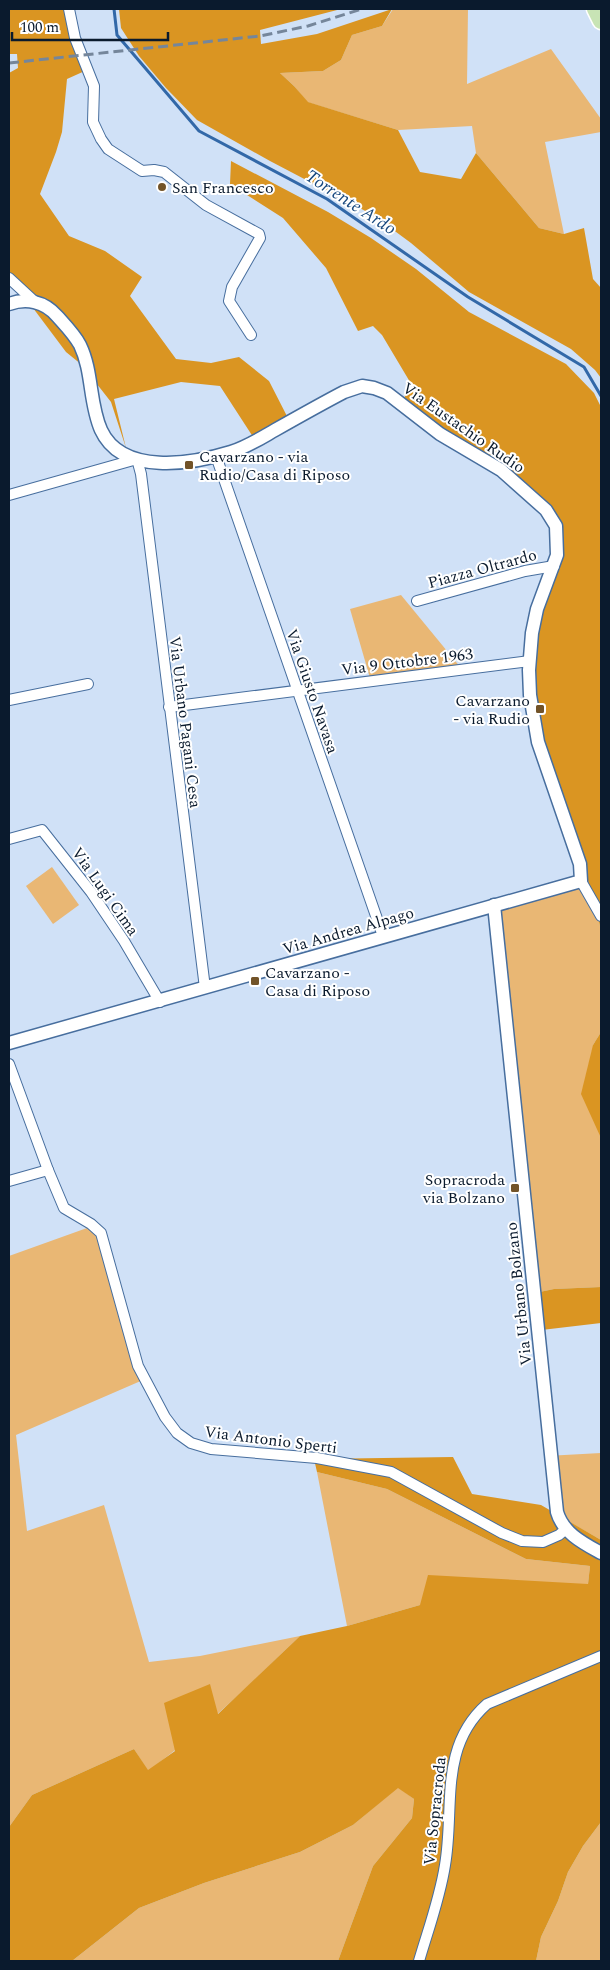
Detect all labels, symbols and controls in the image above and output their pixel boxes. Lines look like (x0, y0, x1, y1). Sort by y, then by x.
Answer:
scale bar (12, 10, 169, 42)
text: 100 m (20, 16, 59, 39)
water label: Torrente Ardo (300, 163, 402, 242)
place label: San Francesco (172, 176, 274, 200)
marker: San Francesco (156, 181, 168, 193)
street label: Via Eustachio Rudio (397, 376, 530, 479)
place label: Cavarzano - via Rudio/Casa di Riposo (199, 445, 350, 487)
marker: Cavarzano - via Rudio/Casa di Riposo (183, 459, 195, 471)
street label: Piazza Oltrardo (425, 543, 539, 595)
street label: Via Giusto Navasa (279, 626, 345, 757)
street label: Via Urbano Pagani Cesa (163, 635, 207, 810)
street label: Via 9 Ottobre 1963 (340, 642, 474, 682)
place label: Cavarzano - via Rudio (453, 689, 530, 731)
marker: Cavarzano - via Rudio (534, 703, 546, 715)
street label: Via Lugi Cima (66, 842, 145, 941)
street label: Via Andrea Alpago (280, 901, 417, 961)
place label: Cavarzano - Casa di Riposo (265, 961, 370, 1003)
marker: Cavarzano - Casa di Riposo (249, 975, 261, 987)
place label: Sopracroda via Bolzano (422, 1168, 505, 1210)
marker: Sopracroda via Bolzano (509, 1182, 521, 1194)
street label: Via Urbano Bolzano (500, 1221, 538, 1367)
street label: Via Antonio Sperti (203, 1420, 339, 1460)
street label: Via Sopracroda (417, 1755, 453, 1867)

